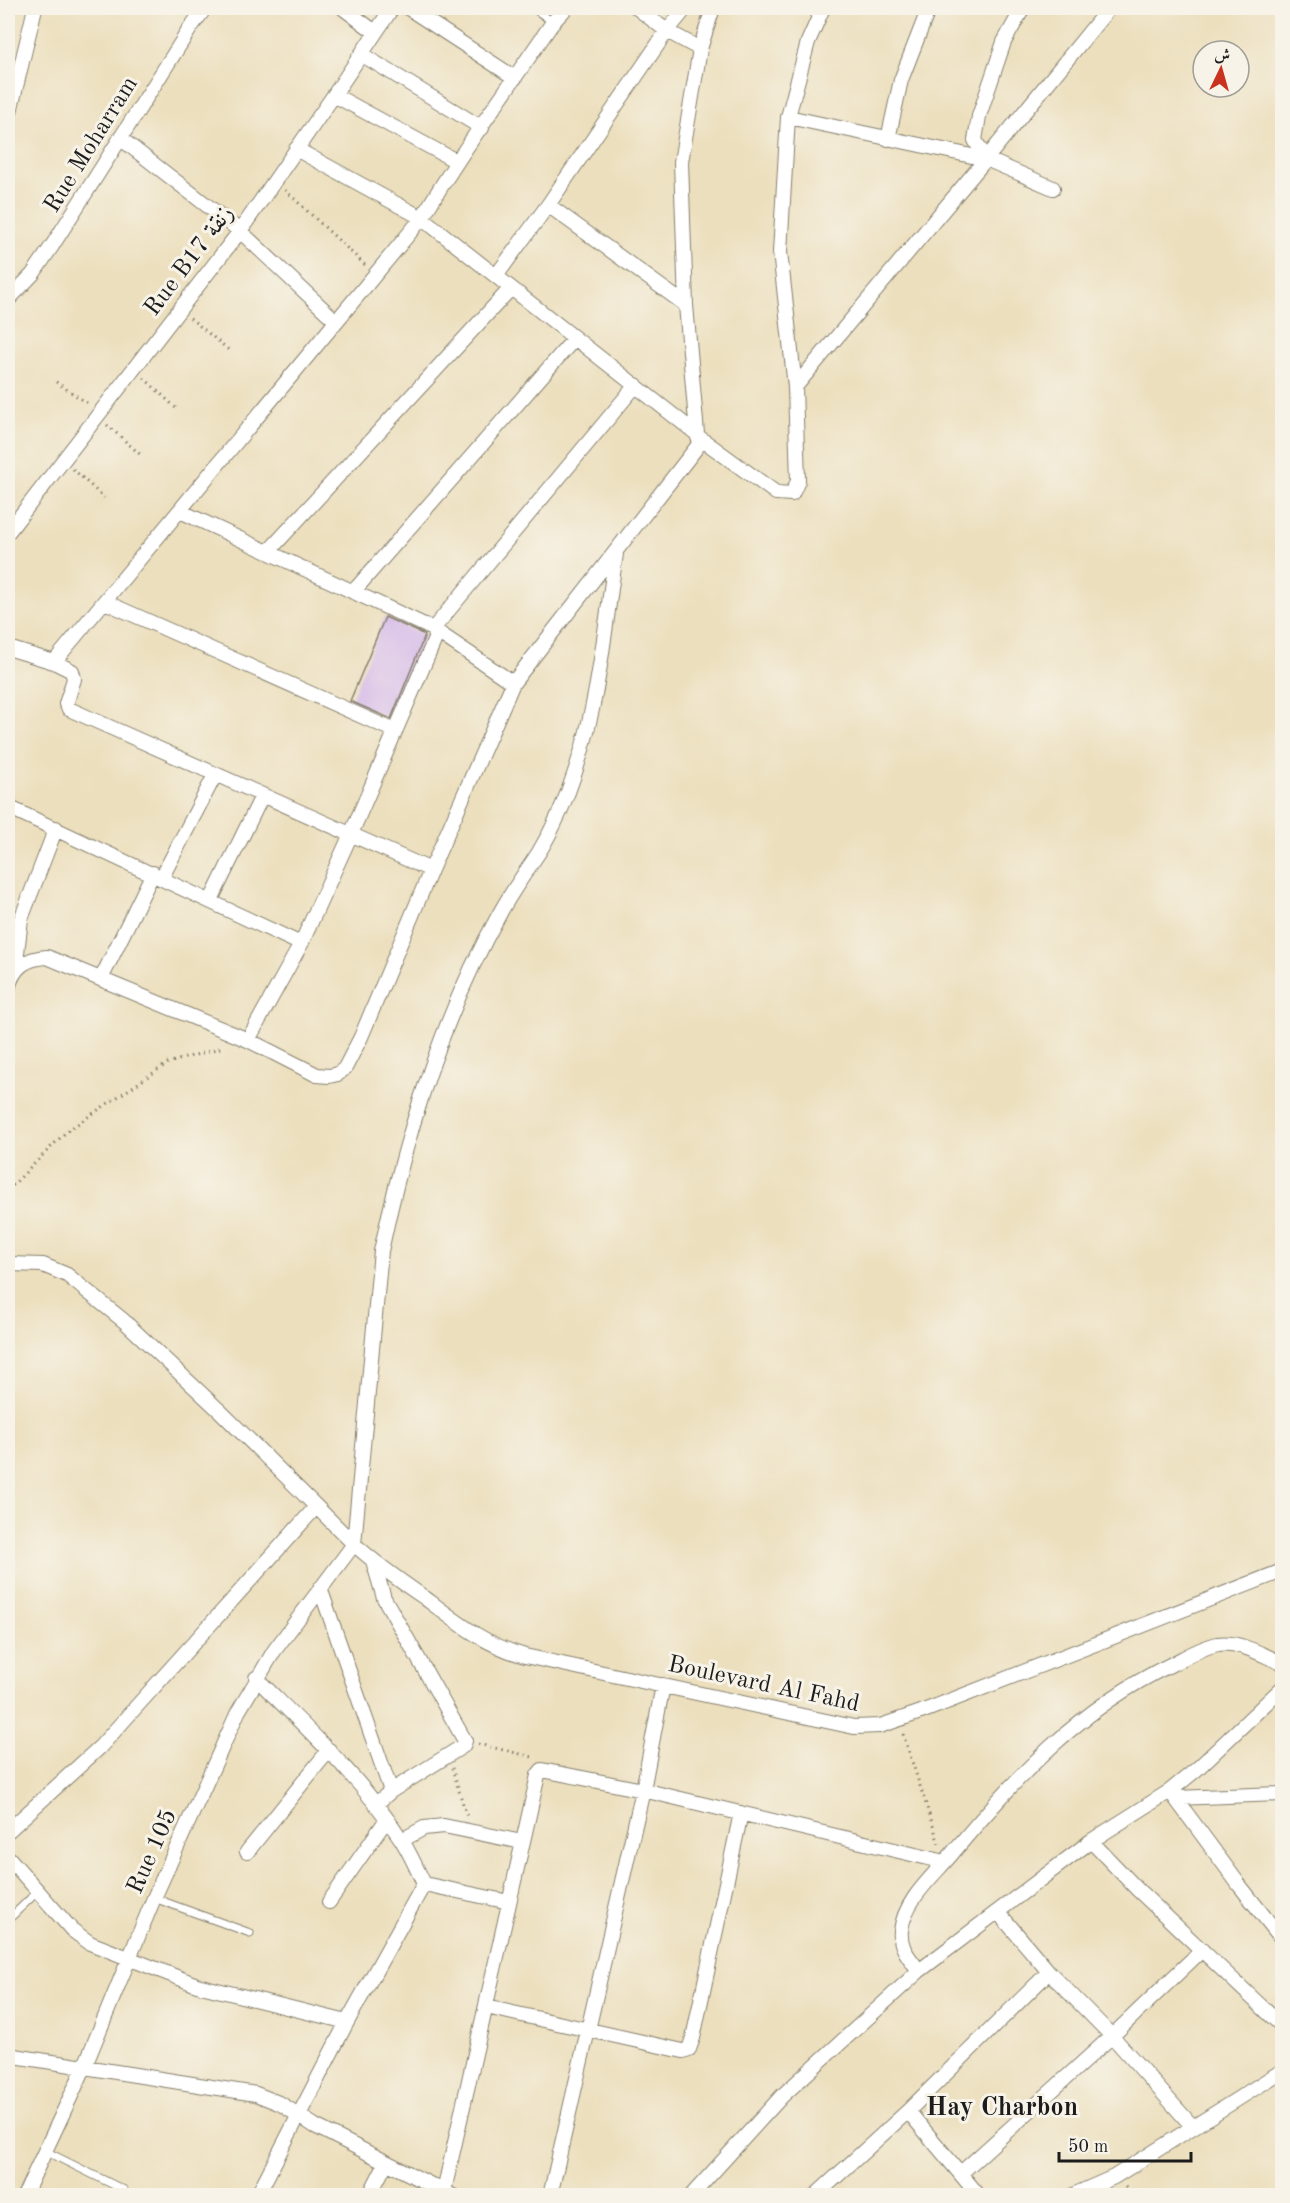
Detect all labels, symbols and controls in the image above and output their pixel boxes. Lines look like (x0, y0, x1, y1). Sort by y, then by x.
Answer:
north arrow (1191, 39, 1251, 99)
text: ش (1214, 47, 1231, 65)
street label: Rue Moharram (40, 73, 143, 217)
street label: Rue B17 زنقة (141, 202, 239, 321)
street label: Boulevard Al Fahd (666, 1653, 862, 1717)
street label: Rue 105 (124, 1806, 182, 1898)
district label: Hay Charbon (926, 2095, 1078, 2121)
scale bar (1059, 2125, 1191, 2163)
text: 50 m (1068, 2138, 1108, 2156)

